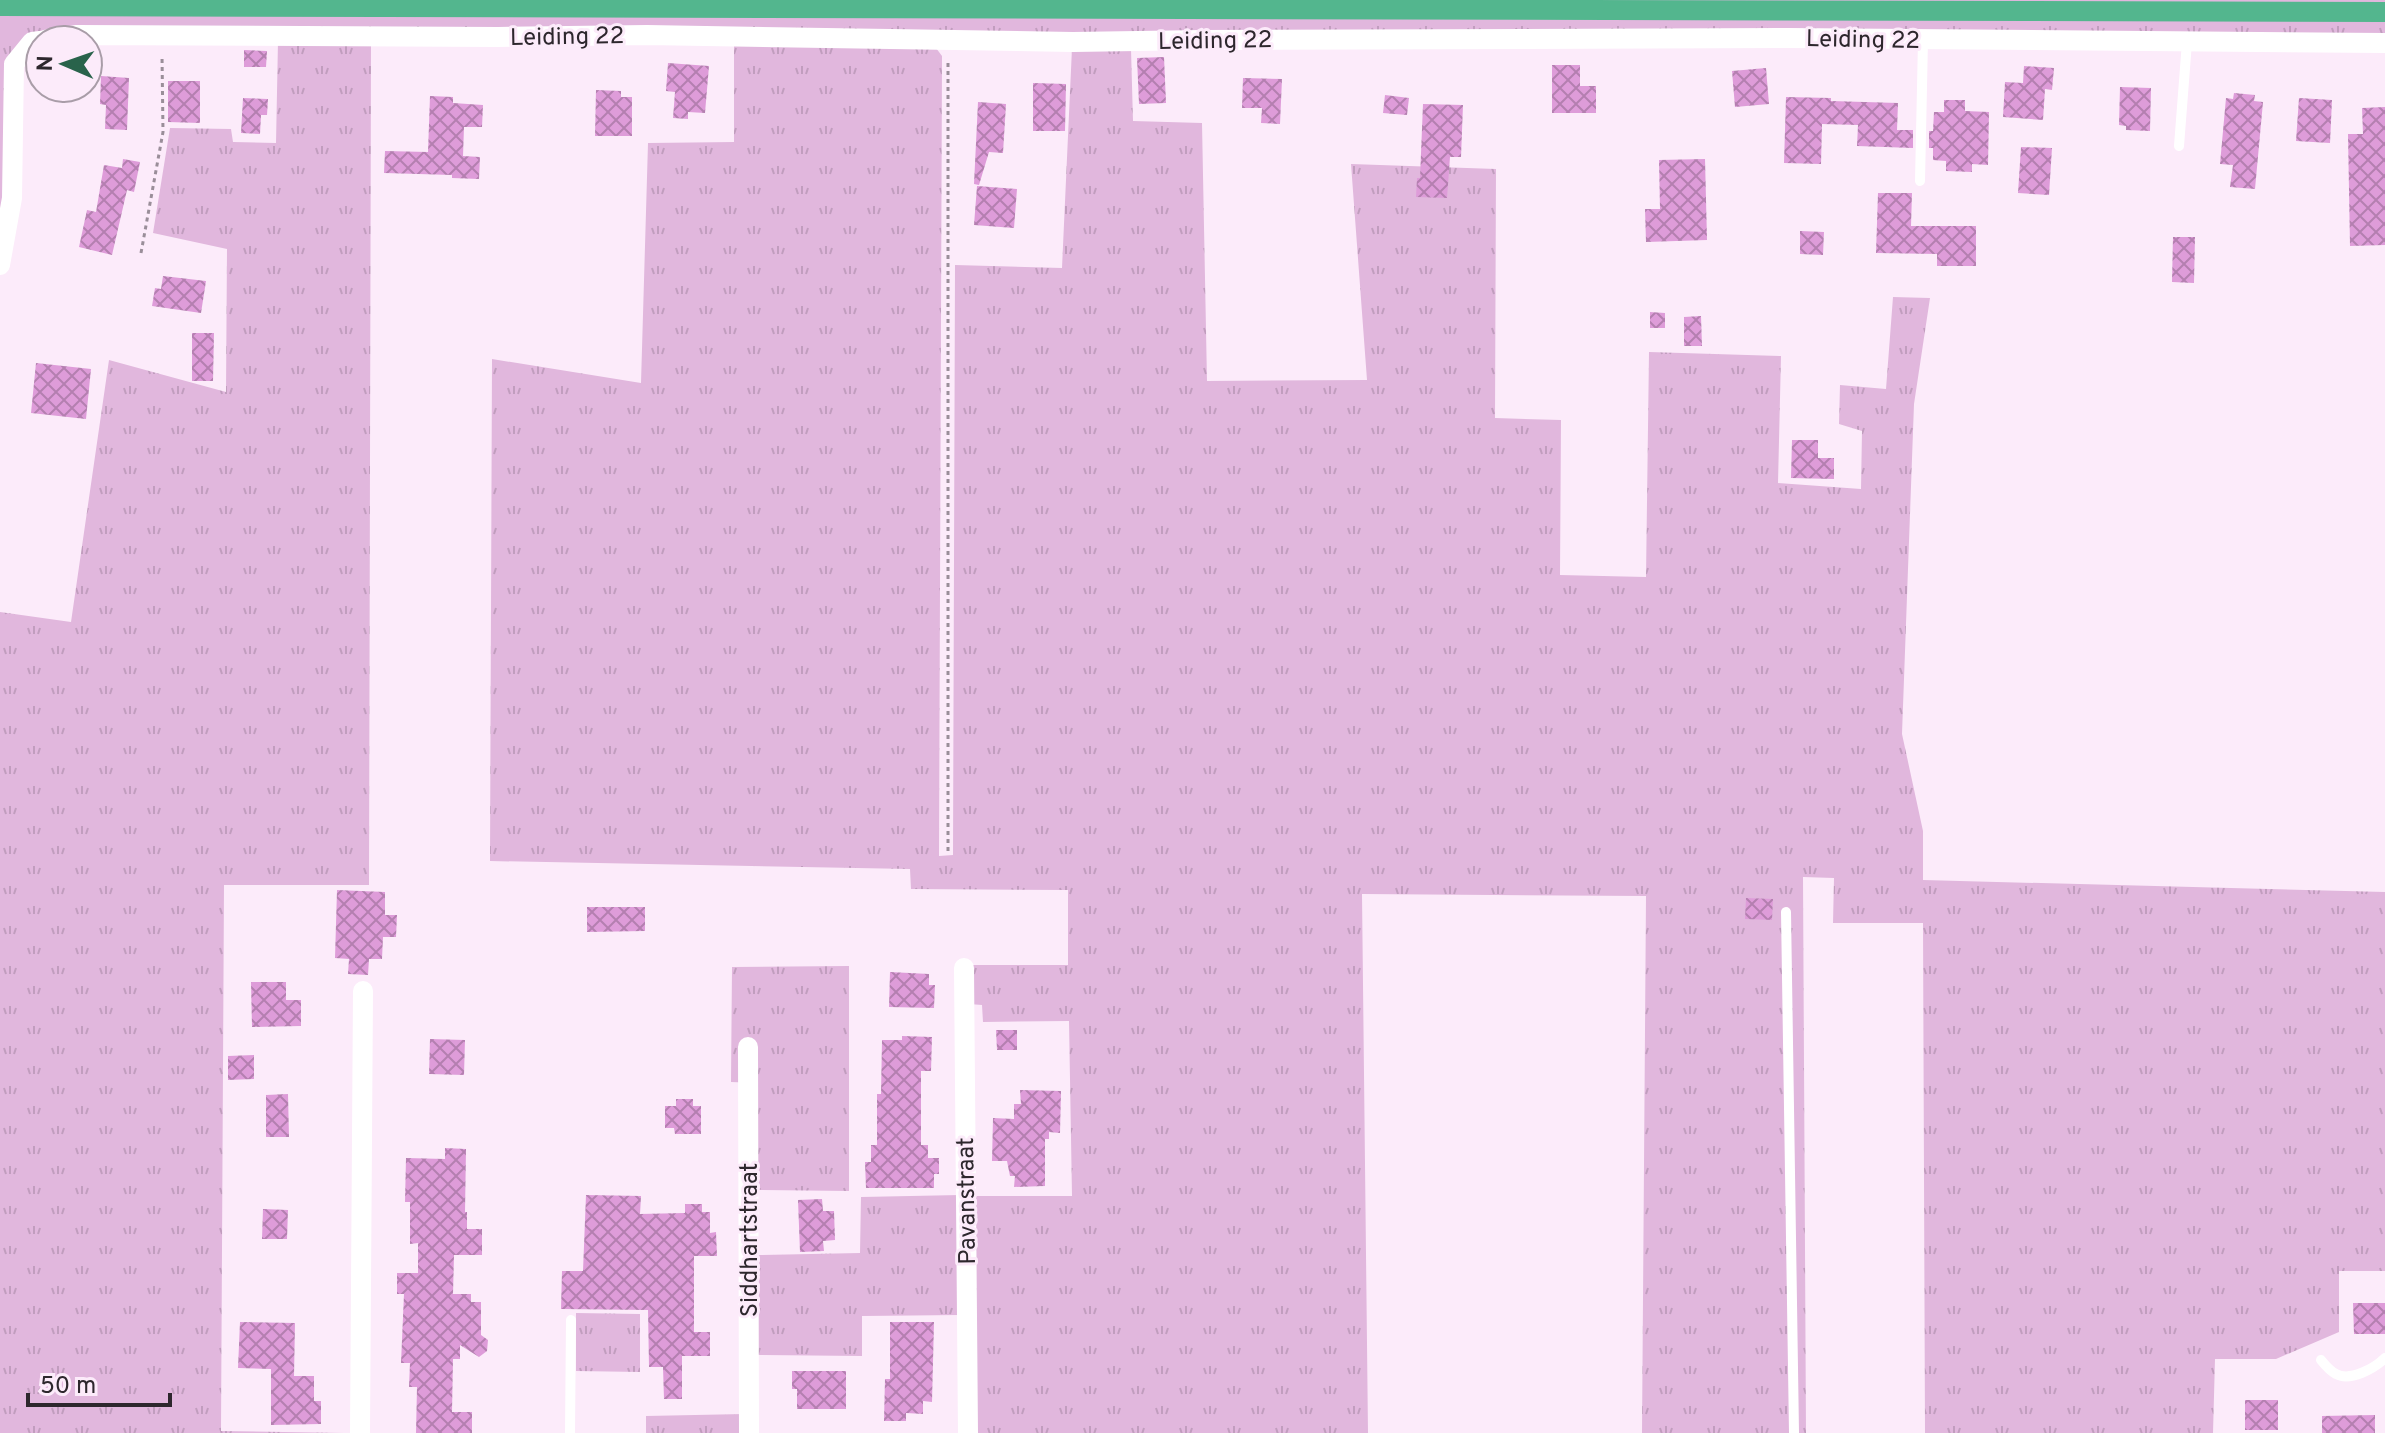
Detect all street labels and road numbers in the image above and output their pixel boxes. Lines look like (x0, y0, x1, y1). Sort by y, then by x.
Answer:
street label: Leiding 22 (510, 22, 624, 54)
street label: Leiding 22 (1806, 25, 1920, 57)
street label: Leiding 22 (1158, 26, 1272, 58)
street label: Pavanstraat (952, 1137, 984, 1265)
street label: Siddhartstraat (736, 1163, 766, 1317)

